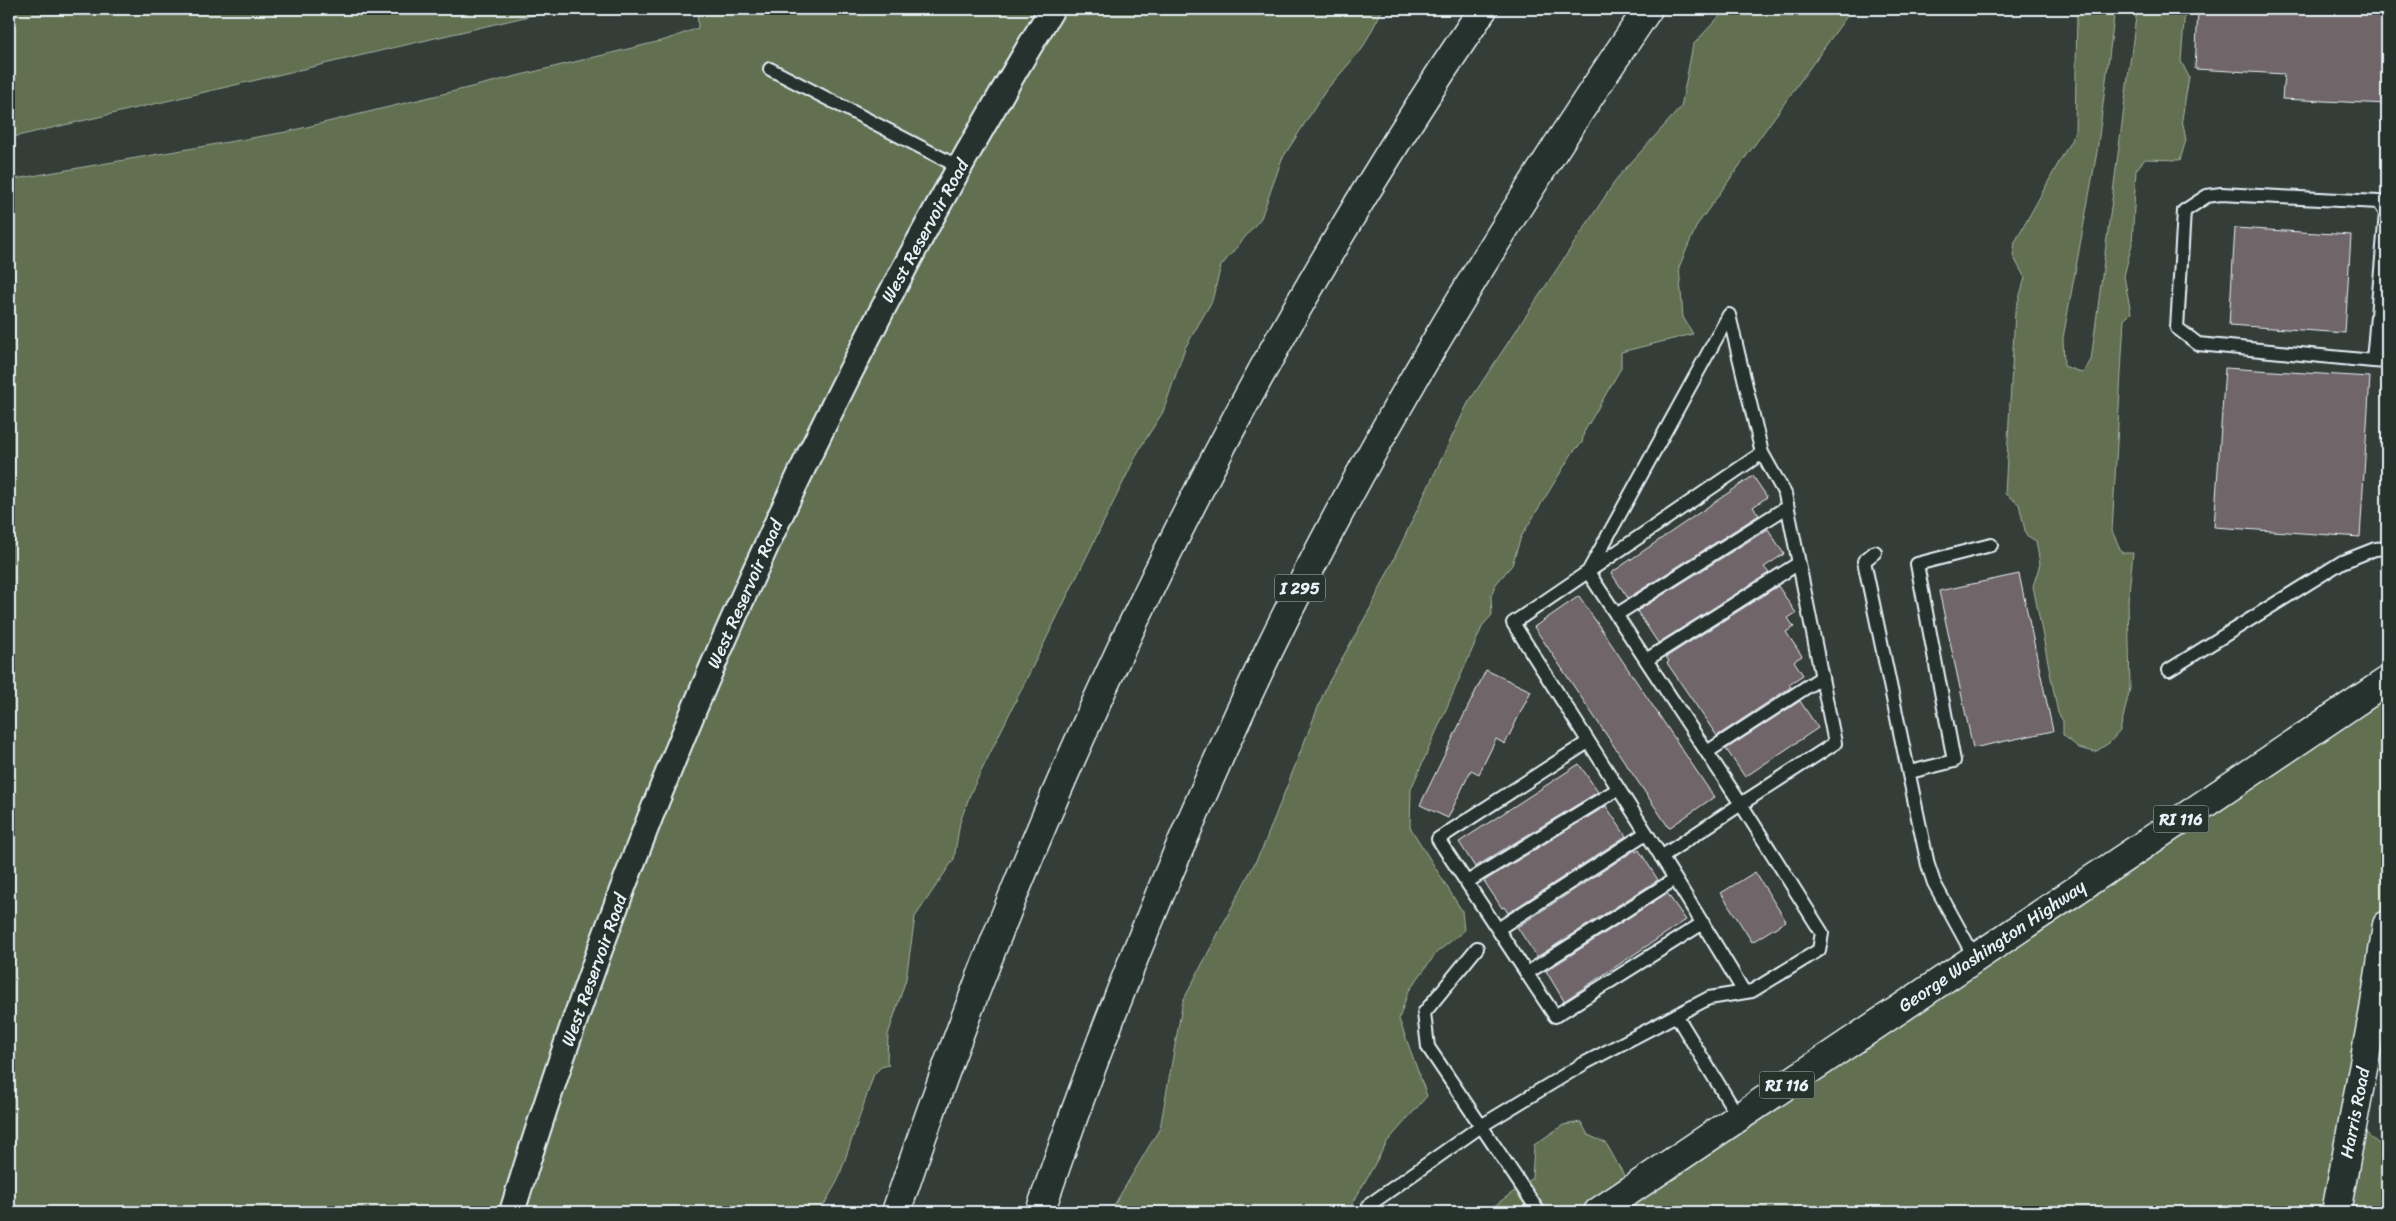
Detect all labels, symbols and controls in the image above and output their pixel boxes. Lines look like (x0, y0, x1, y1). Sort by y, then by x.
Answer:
street label: West Reservoir Road (872, 152, 979, 309)
street label: West Reservoir Road (698, 513, 793, 674)
road number: I 295 (1275, 574, 1325, 602)
road number: RI 116 (2154, 806, 2208, 832)
street label: George Washington Highway (1891, 871, 2093, 1021)
street label: West Reservoir Road (552, 888, 637, 1051)
street label: Harris Road (2331, 1063, 2380, 1161)
road number: RI 116 (1760, 1072, 1814, 1098)

